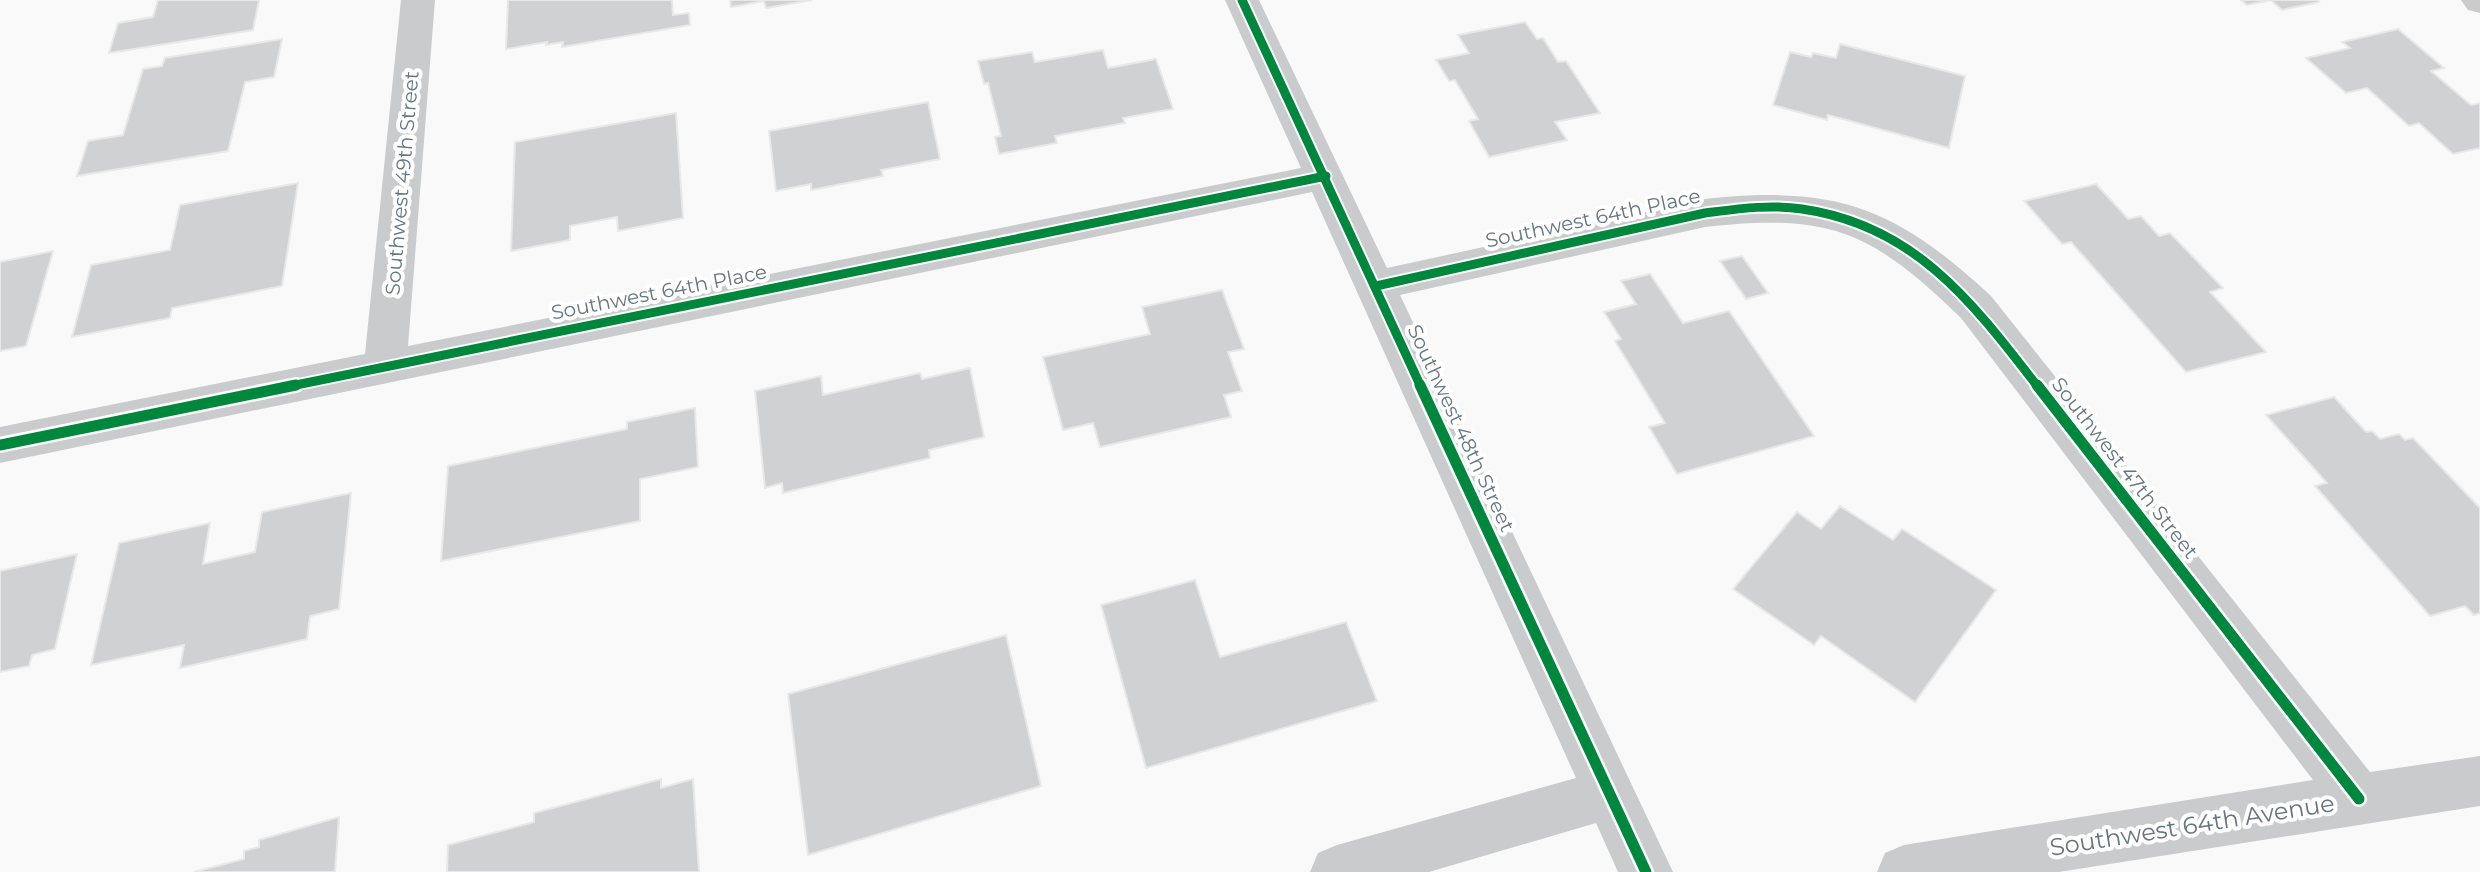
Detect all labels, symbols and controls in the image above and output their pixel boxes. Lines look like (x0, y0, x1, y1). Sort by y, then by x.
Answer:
street label: Southwest 49th Street (380, 70, 424, 296)
street label: Southwest 64th Place (1483, 183, 1703, 253)
street label: Southwest 64th Place (549, 259, 769, 325)
street label: Southwest 48th Street (1402, 321, 1520, 535)
street label: Southwest 47th Street (2047, 373, 2203, 563)
street label: Southwest 64th Avenue (2048, 788, 2336, 862)

